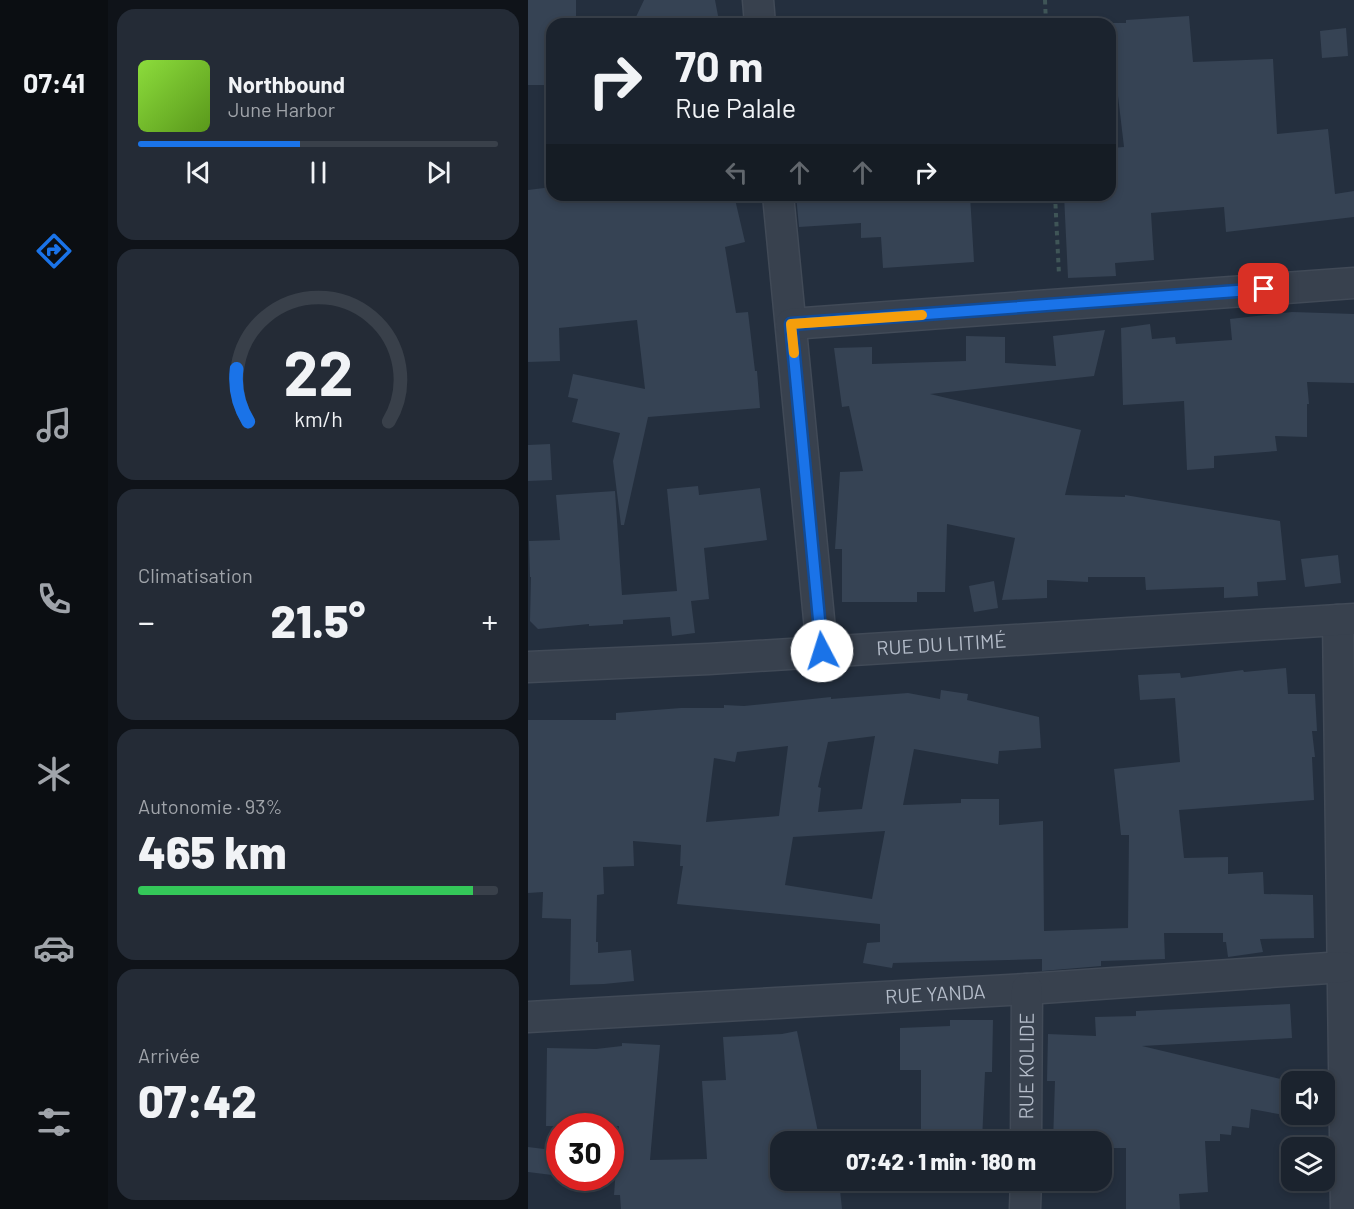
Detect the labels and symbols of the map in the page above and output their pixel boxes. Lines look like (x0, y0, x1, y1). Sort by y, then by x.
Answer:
pin (1238, 263, 1289, 314)
position arrow (790, 619, 854, 683)
street label: RUE DU LITIMÉ (876, 628, 1007, 660)
street label: RUE YANDA (884, 978, 986, 1008)
street label: RUE KOLIDE (1013, 1013, 1038, 1119)
speed limit sign: 30 (546, 1113, 624, 1191)

